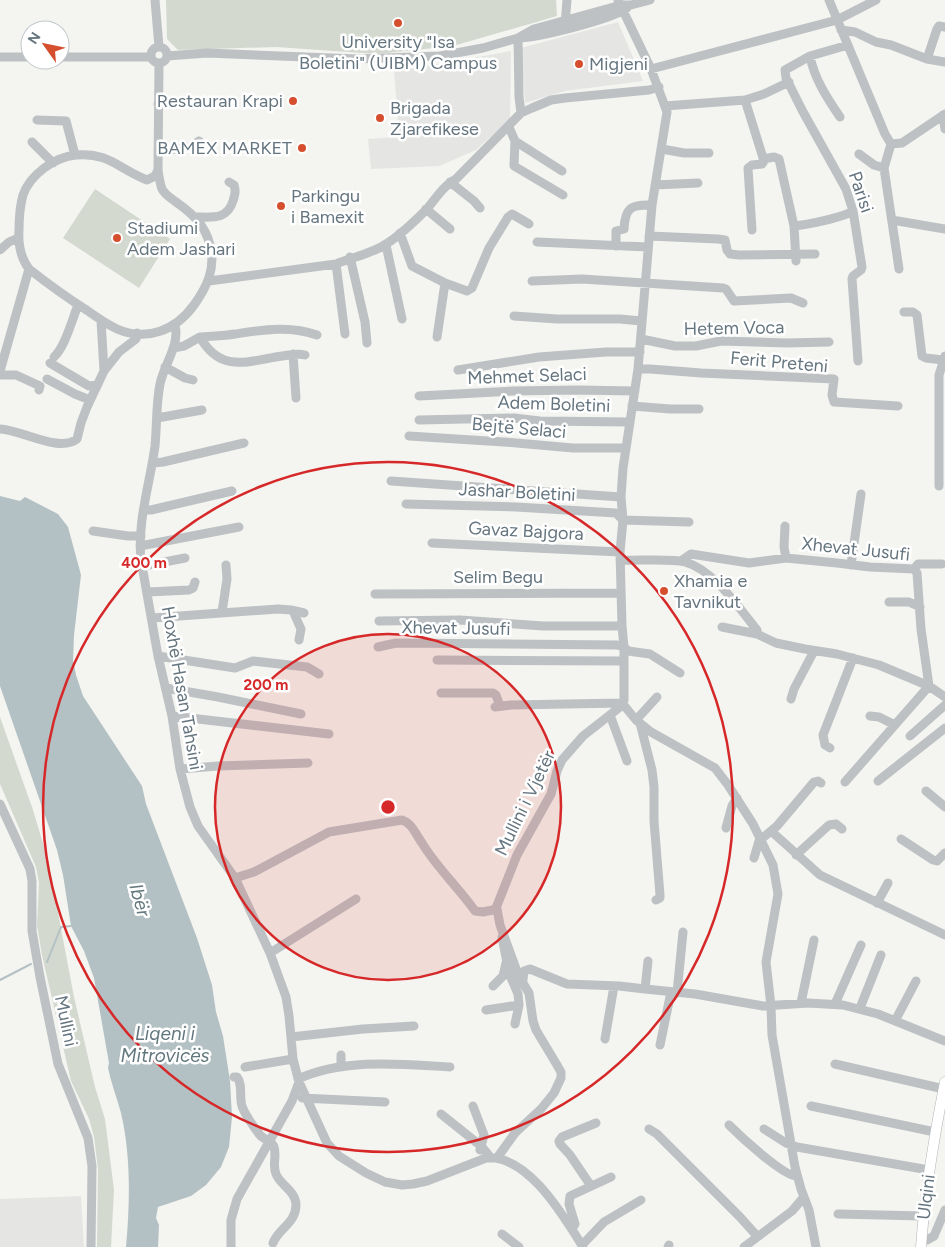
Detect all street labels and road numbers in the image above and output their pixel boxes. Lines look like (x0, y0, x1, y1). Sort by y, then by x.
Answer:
street label: Parisi (844, 168, 878, 216)
street label: Hetem Voca (683, 316, 785, 340)
street label: Ferit Preteni (729, 347, 829, 377)
street label: Mehmet Selaci (467, 363, 587, 389)
street label: Adem Boletini (497, 391, 611, 417)
street label: Bejtë Selaci (471, 413, 567, 443)
street label: Jashar Boletini (458, 478, 576, 506)
street label: Gavaz Bajgora (468, 517, 584, 545)
street label: Xhevat Jusufi (801, 532, 911, 566)
street label: Selim Begu (453, 566, 543, 588)
street label: Hoxhë Hasan Tahsini (157, 604, 207, 772)
street label: Xhevat Jusufi (401, 616, 511, 640)
street label: Mullini i Vjetër (490, 747, 560, 859)
street label: Mullini (50, 993, 82, 1049)
street label: Ulqini (912, 1173, 940, 1221)

